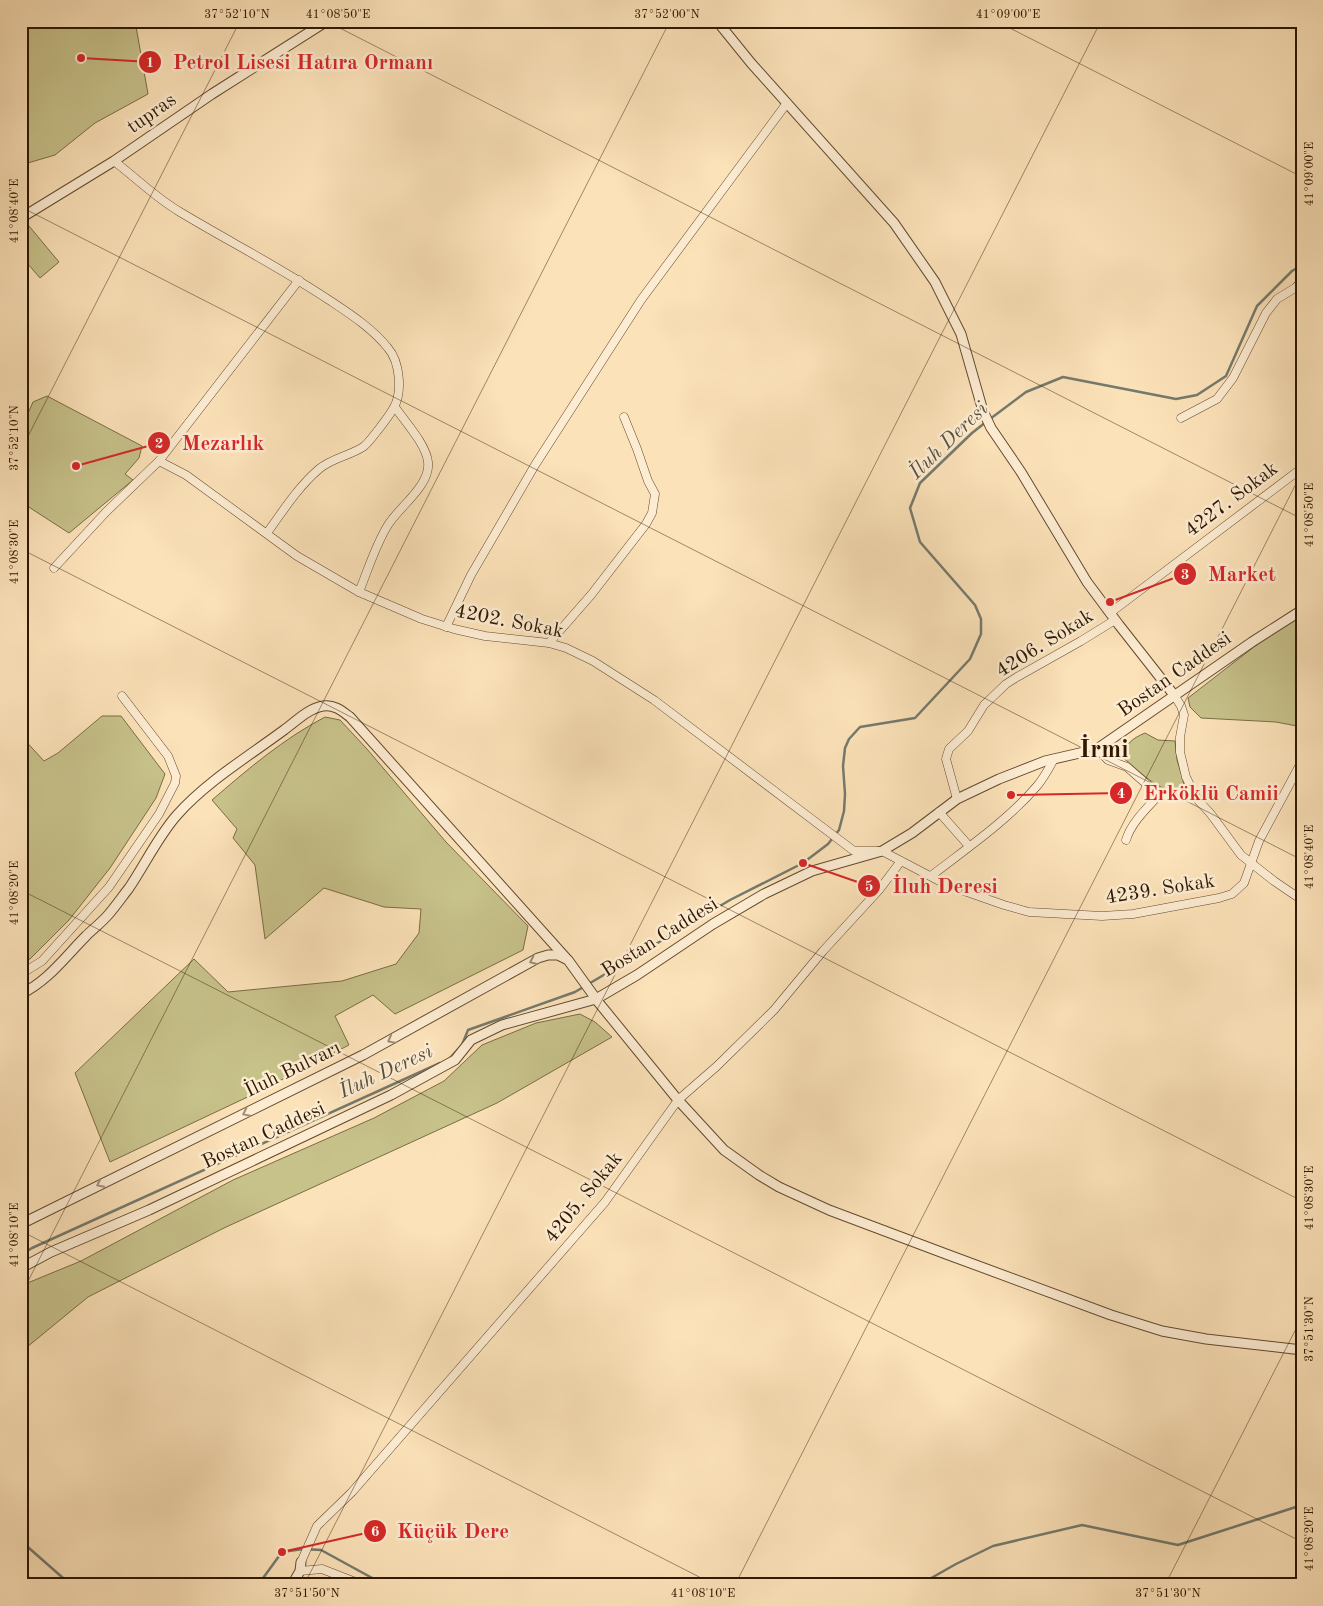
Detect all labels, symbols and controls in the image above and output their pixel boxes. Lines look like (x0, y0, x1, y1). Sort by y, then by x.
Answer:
text: 37°52'10"N (204, 8, 270, 21)
text: 41°08'50"E (306, 8, 370, 21)
text: 37°52'00"N (634, 8, 700, 21)
text: 41°09'00"E (976, 9, 1040, 21)
callout: Petrol Lisesi Hatıra Ormanı (138, 44, 443, 80)
text: Petrol Lisesi Hatıra Ormanı (173, 53, 433, 74)
text: 1 (146, 56, 154, 71)
street label: tupras (124, 90, 180, 138)
text: 41°09'00"E (1304, 142, 1316, 206)
text: 41°08'40"E (9, 179, 21, 243)
water label: İluh Deresi (902, 396, 993, 484)
text: 37°52'10"N (8, 405, 21, 471)
callout: Mezarlık (147, 425, 274, 461)
text: Mezarlık (182, 434, 264, 455)
text: 2 (155, 437, 163, 452)
street label: 4227. Sokak (1182, 459, 1282, 541)
text: 41°08'50"E (1303, 483, 1316, 547)
text: 41°08'30"E (9, 520, 21, 584)
callout: Market (1173, 556, 1286, 592)
text: Market (1208, 565, 1276, 586)
text: 3 (1181, 568, 1189, 583)
street label: 4202. Sokak (453, 602, 565, 642)
street label: 4206. Sokak (993, 606, 1097, 682)
street label: Bostan Caddesi (1115, 629, 1235, 721)
district label: İrmi (1079, 734, 1129, 763)
callout: Erköklü Camii (1108, 775, 1289, 811)
text: Erköklü Camii (1143, 784, 1279, 805)
text: 4 (1117, 787, 1125, 802)
text: 41°08'40"E (1304, 825, 1316, 889)
text: 41°08'20"E (9, 861, 21, 925)
callout: İluh Deresi (857, 868, 1007, 904)
street label: 4239. Sokak (1104, 871, 1216, 909)
text: İluh Deresi (892, 874, 998, 898)
text: 5 (865, 880, 873, 895)
street label: Bostan Caddesi (598, 894, 722, 982)
one-way arrow (529, 954, 538, 965)
one-way arrow (387, 1034, 396, 1044)
street label: İluh Bulvarı (241, 1036, 344, 1102)
water label: İluh Deresi (333, 1038, 436, 1103)
street label: Bostan Caddesi (199, 1099, 329, 1173)
one-way arrow (242, 1106, 251, 1117)
street label: 4205. Sokak (541, 1149, 627, 1247)
text: 41°08'30"E (1304, 1166, 1316, 1230)
one-way arrow (96, 1178, 105, 1188)
text: 41°08'10"E (9, 1203, 21, 1267)
text: 37°51'30"N (1303, 1296, 1316, 1362)
text: 41°08'20"E (1304, 1507, 1316, 1571)
callout: Küçük Dere (362, 1513, 519, 1549)
text: Küçük Dere (397, 1522, 509, 1543)
text: 6 (371, 1525, 380, 1540)
text: 37°51'50"N (274, 1587, 340, 1600)
text: 37°51'30"N (1135, 1587, 1201, 1600)
text: 41°08'10"E (671, 1588, 735, 1600)

